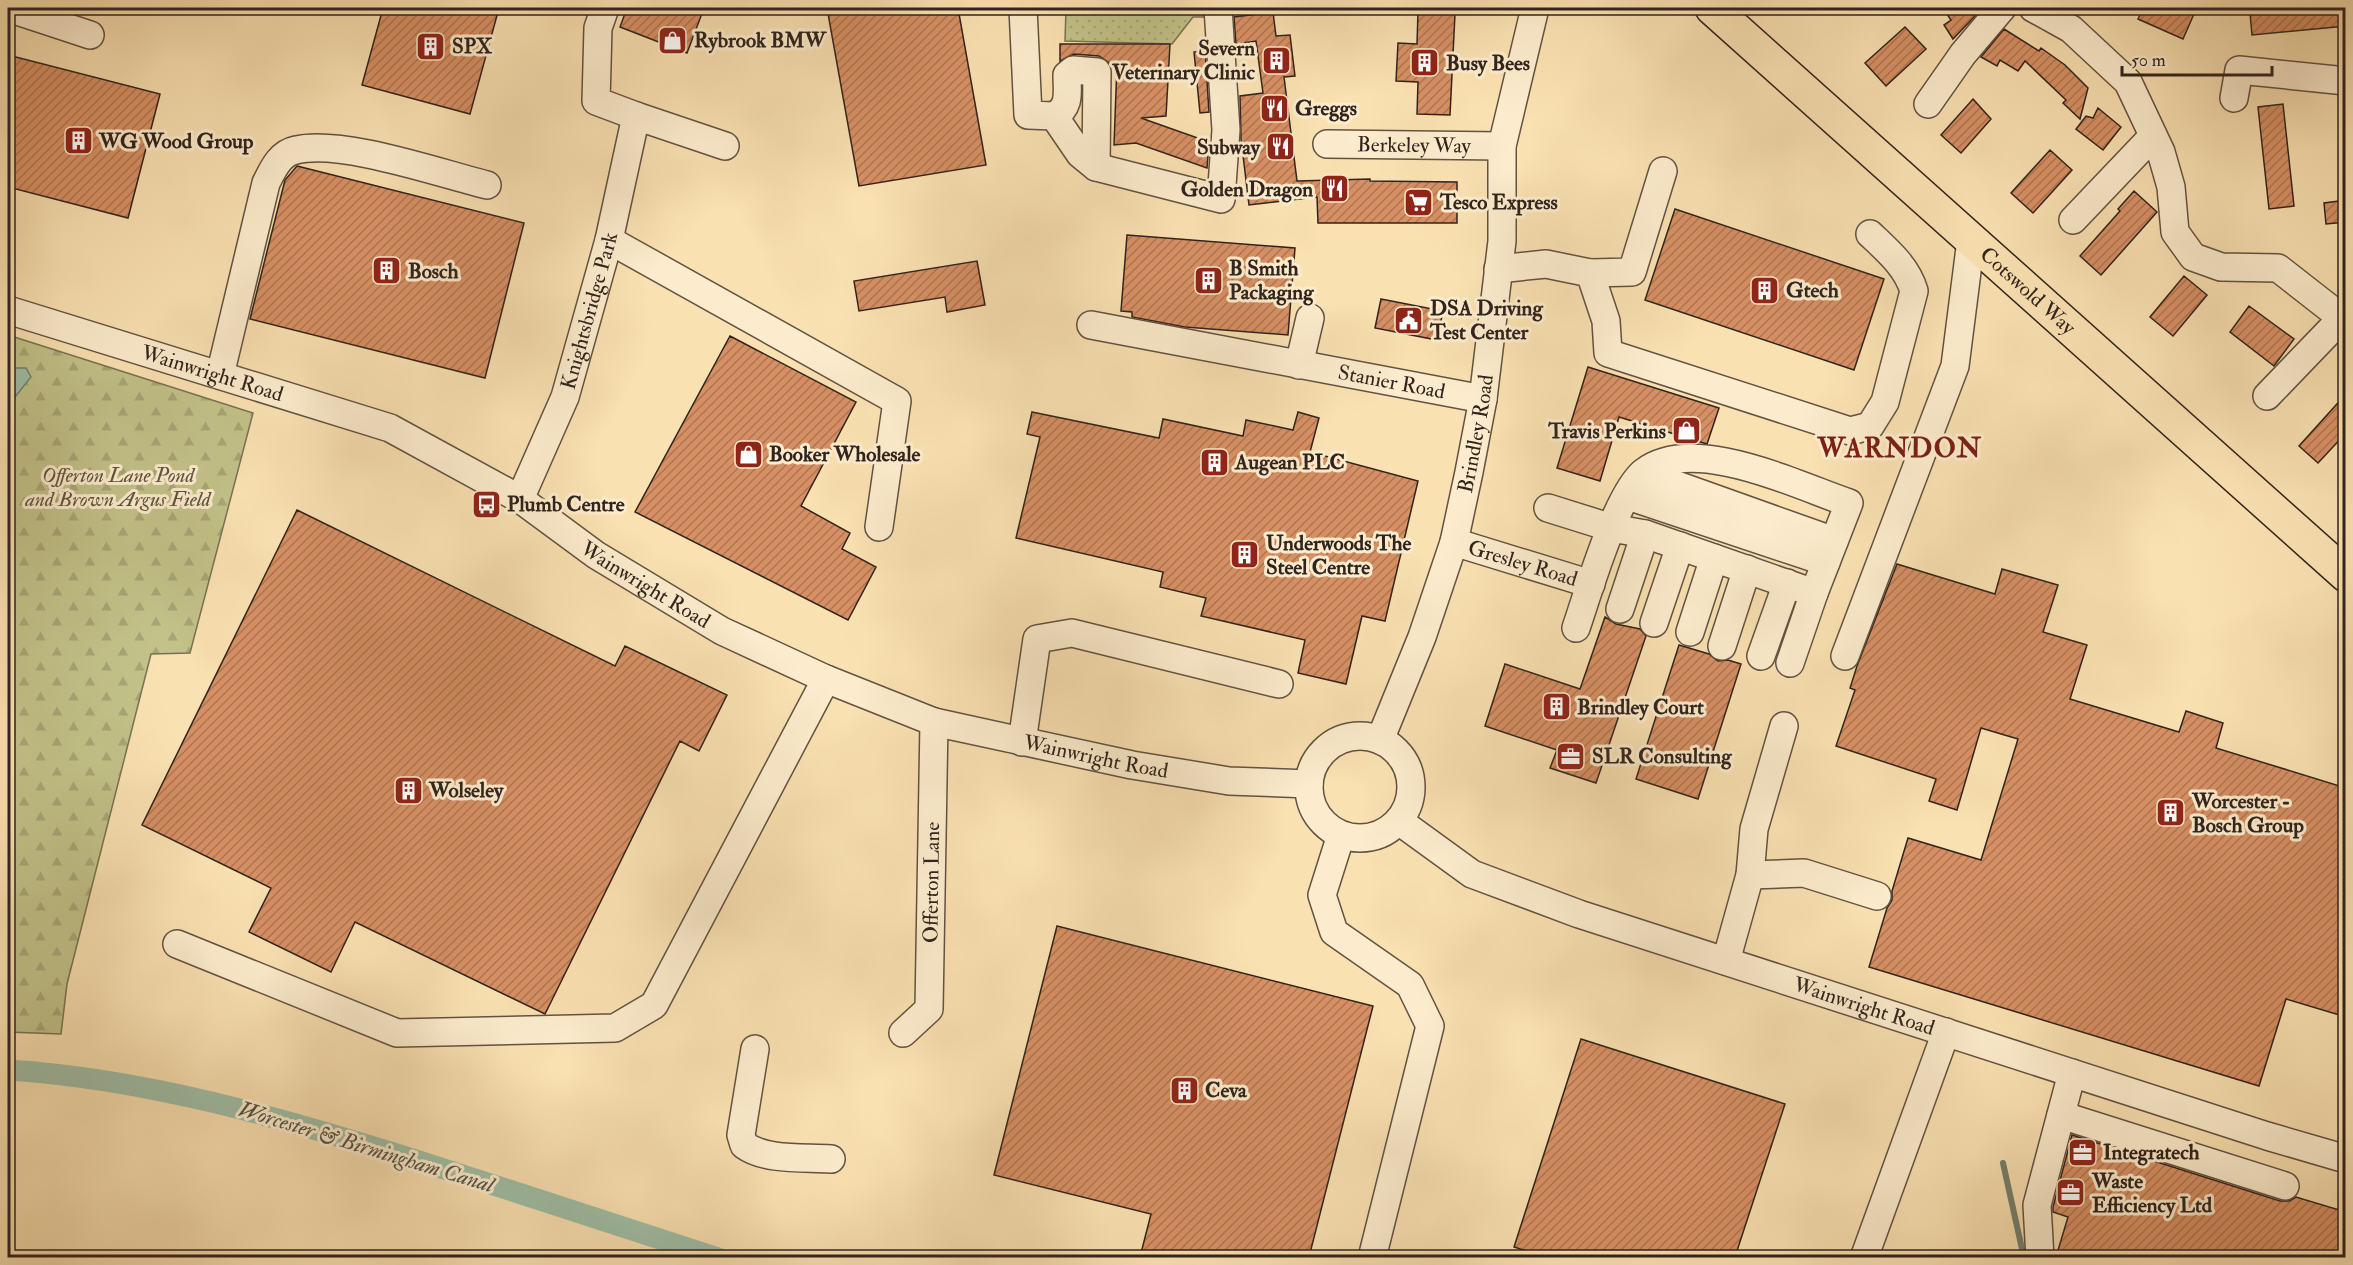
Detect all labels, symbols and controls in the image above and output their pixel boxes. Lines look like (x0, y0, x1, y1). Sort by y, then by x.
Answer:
shop icon: Rybrook BMW (657, 24, 689, 56)
place label: Rybrook BMW (694, 27, 827, 54)
building icon: SPX (415, 30, 447, 62)
place label: SPX (452, 33, 493, 60)
place label: Severn Veterinary Clinic (1111, 35, 1256, 86)
scale bar (2122, 39, 2272, 77)
building icon: Severn Veterinary Clinic (1260, 44, 1292, 76)
building icon: Busy Bees (1409, 47, 1441, 79)
text: 50 m (2131, 49, 2166, 72)
place label: Busy Bees (1446, 50, 1530, 77)
restaurant icon: Greggs (1258, 92, 1290, 124)
place label: Greggs (1295, 95, 1357, 122)
building icon: WG Wood Group (62, 125, 94, 157)
place label: WG Wood Group (98, 128, 254, 155)
restaurant icon: Subway (1265, 131, 1297, 163)
street label: Berkeley Way (1357, 131, 1472, 159)
place label: Subway (1197, 134, 1261, 161)
restaurant icon: Golden Dragon (1318, 173, 1350, 205)
place label: Golden Dragon (1181, 176, 1313, 203)
supermarket icon: Tesco Express (1403, 186, 1435, 218)
place label: Tesco Express (1439, 189, 1558, 216)
street label: Knightsbridge Park (554, 230, 624, 392)
street label: Cotswold Way (1974, 241, 2082, 341)
building icon: Bosch (371, 255, 403, 287)
place label: B Smith Packaging (1229, 255, 1314, 306)
place label: Bosch (408, 258, 459, 285)
building icon: B Smith Packaging (1192, 264, 1224, 296)
building icon: Gtech (1749, 274, 1781, 306)
place label: Gtech (1786, 277, 1839, 304)
place label: DSA Driving Test Center (1429, 295, 1543, 346)
public building icon: DSA Driving Test Center (1393, 304, 1425, 336)
street label: Wainwright Road (137, 338, 287, 408)
street label: Stanier Road (1336, 358, 1448, 405)
street label: Brindley Road (1451, 372, 1499, 495)
shop icon: Travis Perkins (1671, 415, 1703, 447)
place label: Travis Perkins (1547, 418, 1666, 445)
district label: WARNDON (1817, 432, 1982, 465)
shop icon: Booker Wholesale (732, 438, 764, 470)
place label: Booker Wholesale (769, 441, 920, 468)
building icon: Augean PLC (1198, 446, 1230, 478)
place label: Augean PLC (1234, 449, 1345, 476)
park label: Offerton Lane Pond and Brown Argus Field (24, 462, 212, 513)
bus stop icon: Plumb Centre (470, 488, 502, 520)
place label: Plumb Centre (507, 491, 625, 518)
place label: Underwoods The Steel Centre (1266, 530, 1411, 581)
street label: Wainwright Road (574, 534, 716, 635)
street label: Gresley Road (1465, 534, 1581, 593)
building icon: Underwoods The Steel Centre (1229, 539, 1261, 571)
building icon: Brindley Court (1540, 691, 1572, 723)
place label: Brindley Court (1577, 694, 1704, 721)
street label: Wainwright Road (1020, 728, 1171, 784)
office icon: SLR Consulting (1555, 740, 1587, 772)
place label: SLR Consulting (1592, 743, 1732, 770)
building icon: Wolseley (392, 774, 424, 806)
place label: Wolseley (428, 777, 504, 804)
place label: Worcester - Bosch Group (2191, 788, 2304, 839)
building icon: Worcester - Bosch Group (2155, 797, 2187, 829)
street label: Offerton Lane (917, 821, 946, 943)
street label: Wainwright Road (1789, 970, 1939, 1042)
building icon: Ceva (1168, 1074, 1200, 1106)
place label: Ceva (1205, 1077, 1248, 1104)
water label: Worcester & Birmingham Canal (235, 1095, 499, 1200)
office icon: Integratech (2066, 1136, 2098, 1168)
place label: Integratech (2103, 1139, 2200, 1166)
place label: Waste Efficiency Ltd (2091, 1168, 2213, 1219)
office icon: Waste Efficiency Ltd (2055, 1177, 2087, 1209)

